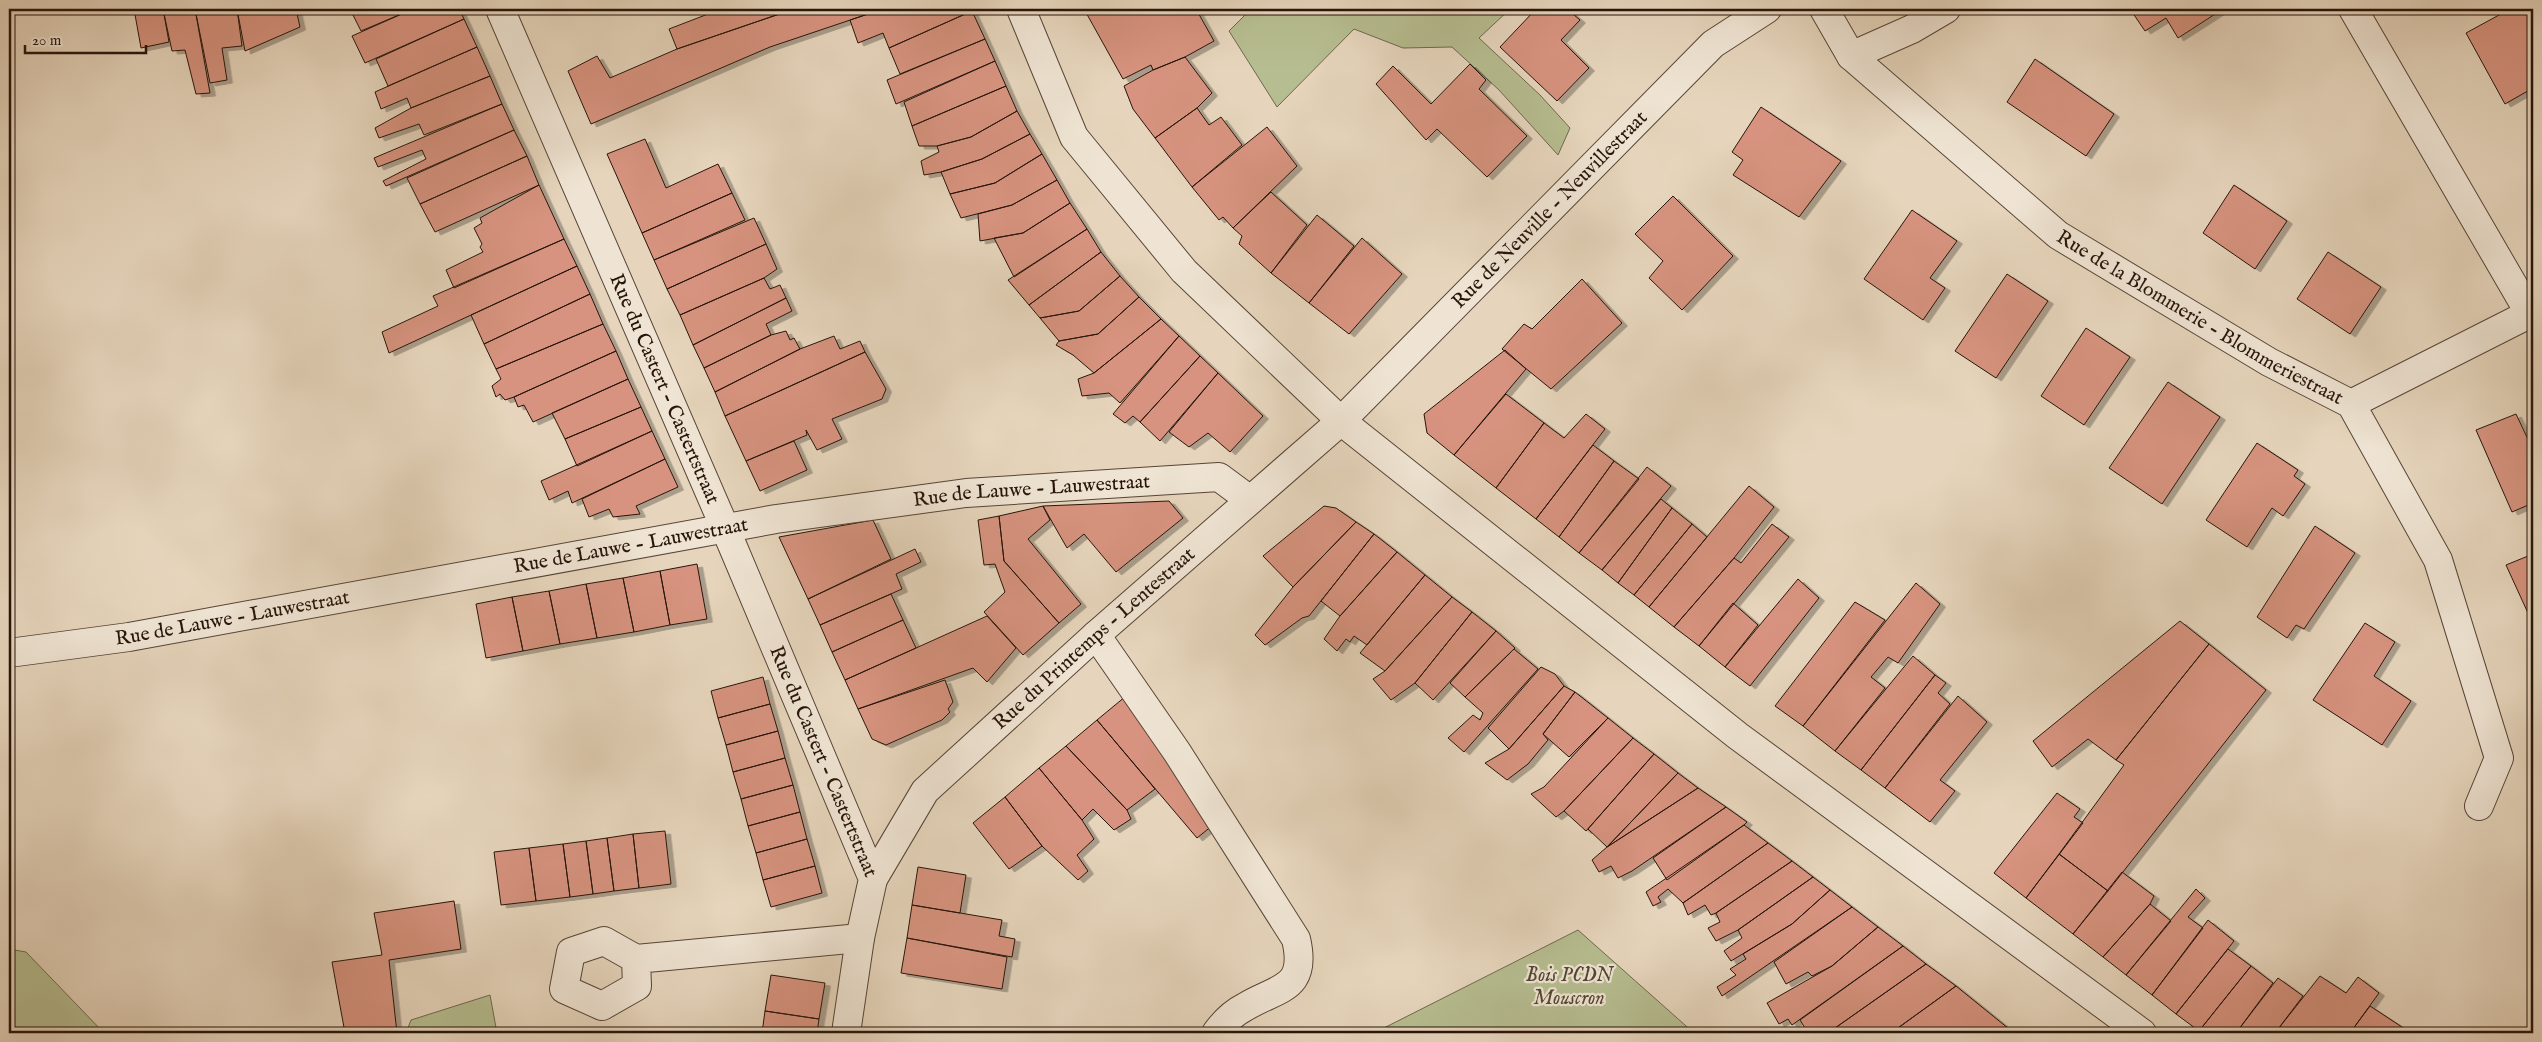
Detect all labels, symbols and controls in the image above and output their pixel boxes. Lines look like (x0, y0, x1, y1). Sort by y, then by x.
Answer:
scale bar (25, 22, 146, 54)
text: 20 m (32, 31, 62, 50)
street label: Rue de Neuville - Neuvillestraat (1447, 105, 1653, 314)
street label: Rue de la Blommerie - Blommeriestraat (2052, 224, 2348, 410)
street label: Rue du Castert - Castertstraat (604, 270, 726, 508)
street label: Rue de Lauwe - Lauwestraat (911, 469, 1151, 513)
street label: Rue de Lauwe - Lauwestraat (511, 512, 750, 579)
street label: Rue du Printemps - Lentestraat (988, 542, 1200, 735)
street label: Rue de Lauwe - Lauwestraat (114, 585, 352, 651)
street label: Rue du Castert - Castertstraat (764, 642, 883, 881)
park label: Bois PCDN Mouscron (1525, 963, 1615, 1011)

